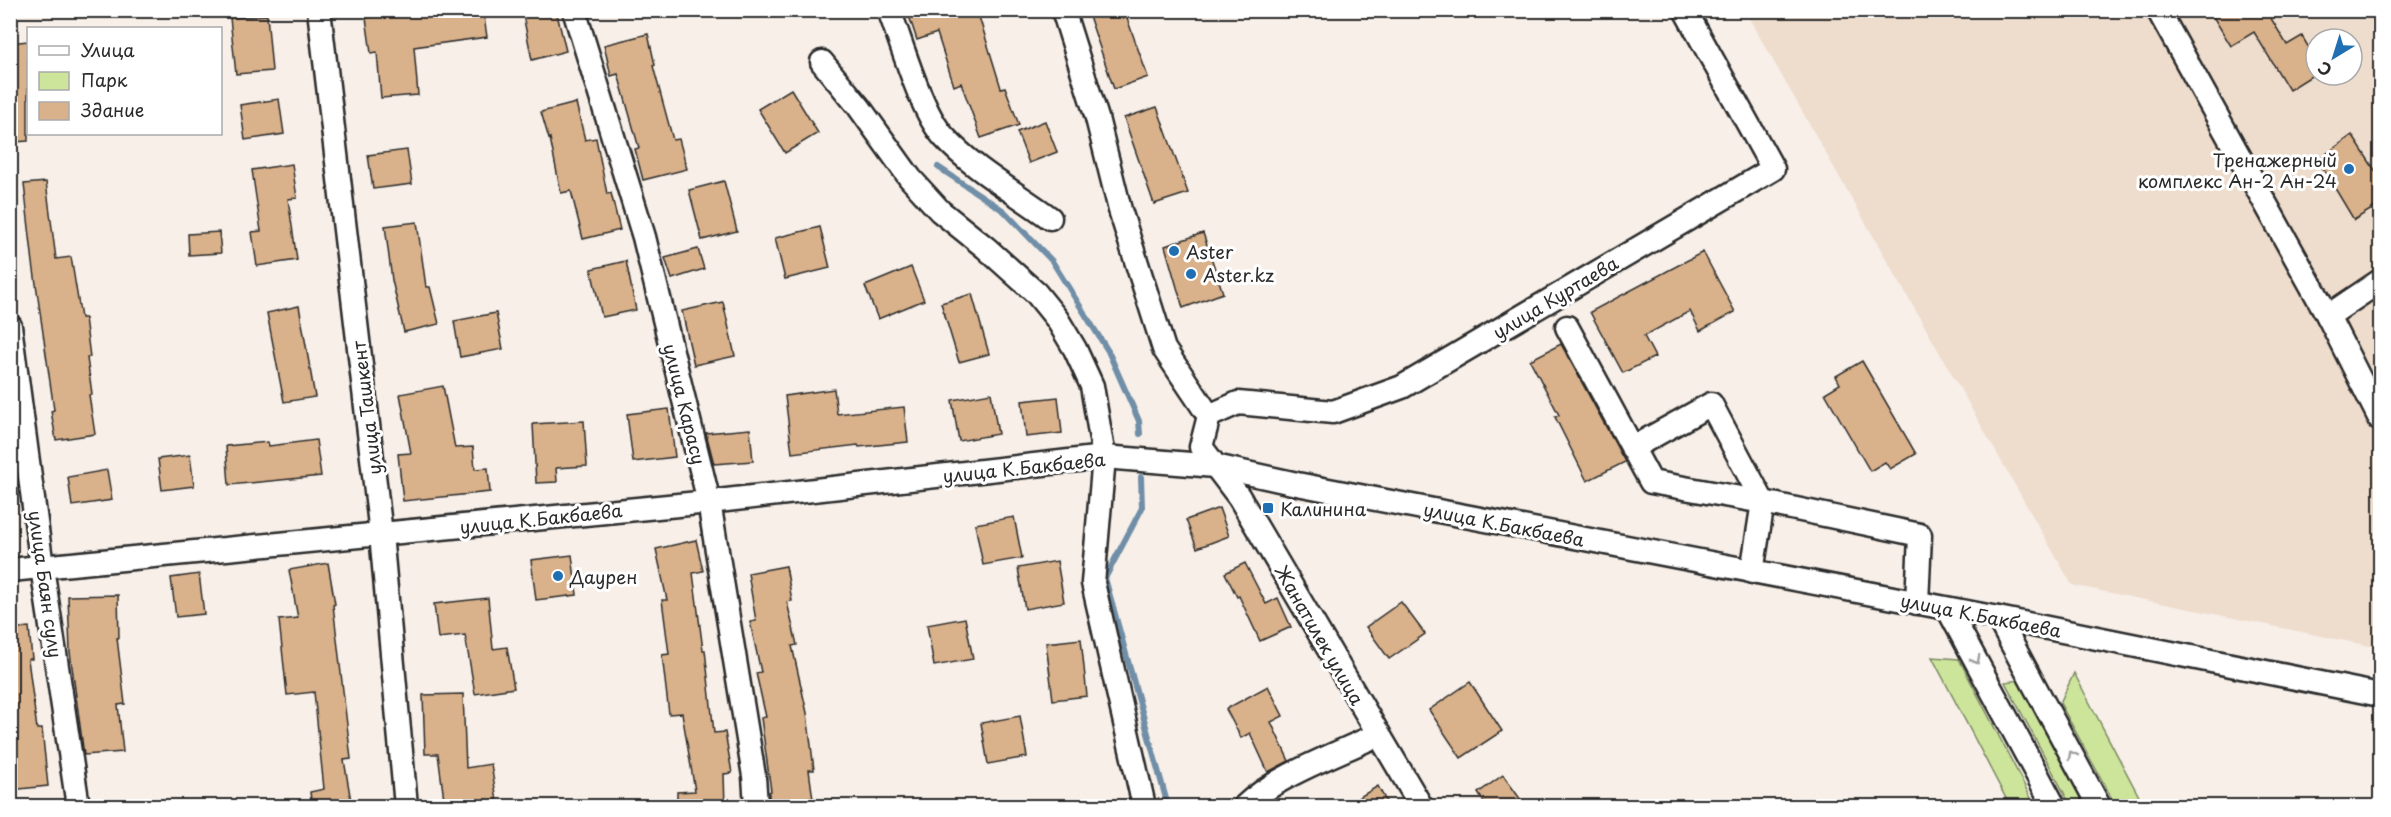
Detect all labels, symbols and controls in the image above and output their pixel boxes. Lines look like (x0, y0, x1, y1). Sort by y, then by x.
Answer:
legend (27, 27, 222, 135)
north arrow (2304, 27, 2364, 87)
text: Улица (81, 36, 135, 63)
text: С (2312, 56, 2336, 83)
text: Парк (81, 66, 128, 93)
text: Здание (81, 96, 144, 123)
place label: Тренажерный комплекс Ан-2 Ан-24 (2138, 146, 2337, 194)
marker: Тренажерный комплекс Ан-2 Ан-24 (2342, 162, 2356, 176)
place label: Aster (1186, 238, 1234, 265)
marker: Aster (1167, 244, 1181, 258)
street label: улица Куртаева (1487, 248, 1624, 345)
place label: Aster.kz (1203, 261, 1274, 288)
marker: Aster.kz (1184, 267, 1198, 281)
street label: улица Ташкент (344, 339, 388, 477)
street label: улица Карасу (657, 341, 713, 467)
street label: улица К.Бакбаева (941, 445, 1107, 489)
place label: Калинина (1280, 495, 1367, 522)
street label: улица К.Бакбаева (1421, 495, 1588, 553)
street label: улица К.Бакбаева (458, 496, 624, 540)
marker: Калинина (1261, 501, 1275, 515)
street label: улица Баян сулу (22, 509, 70, 659)
street label: Жанатилек улица (1268, 559, 1371, 710)
place label: Даурен (569, 563, 638, 590)
marker: Даурен (551, 569, 565, 583)
street label: улица К.Бакбаева (1898, 586, 2065, 644)
one-way arrow (1969, 654, 1980, 665)
one-way arrow (2068, 751, 2079, 761)

